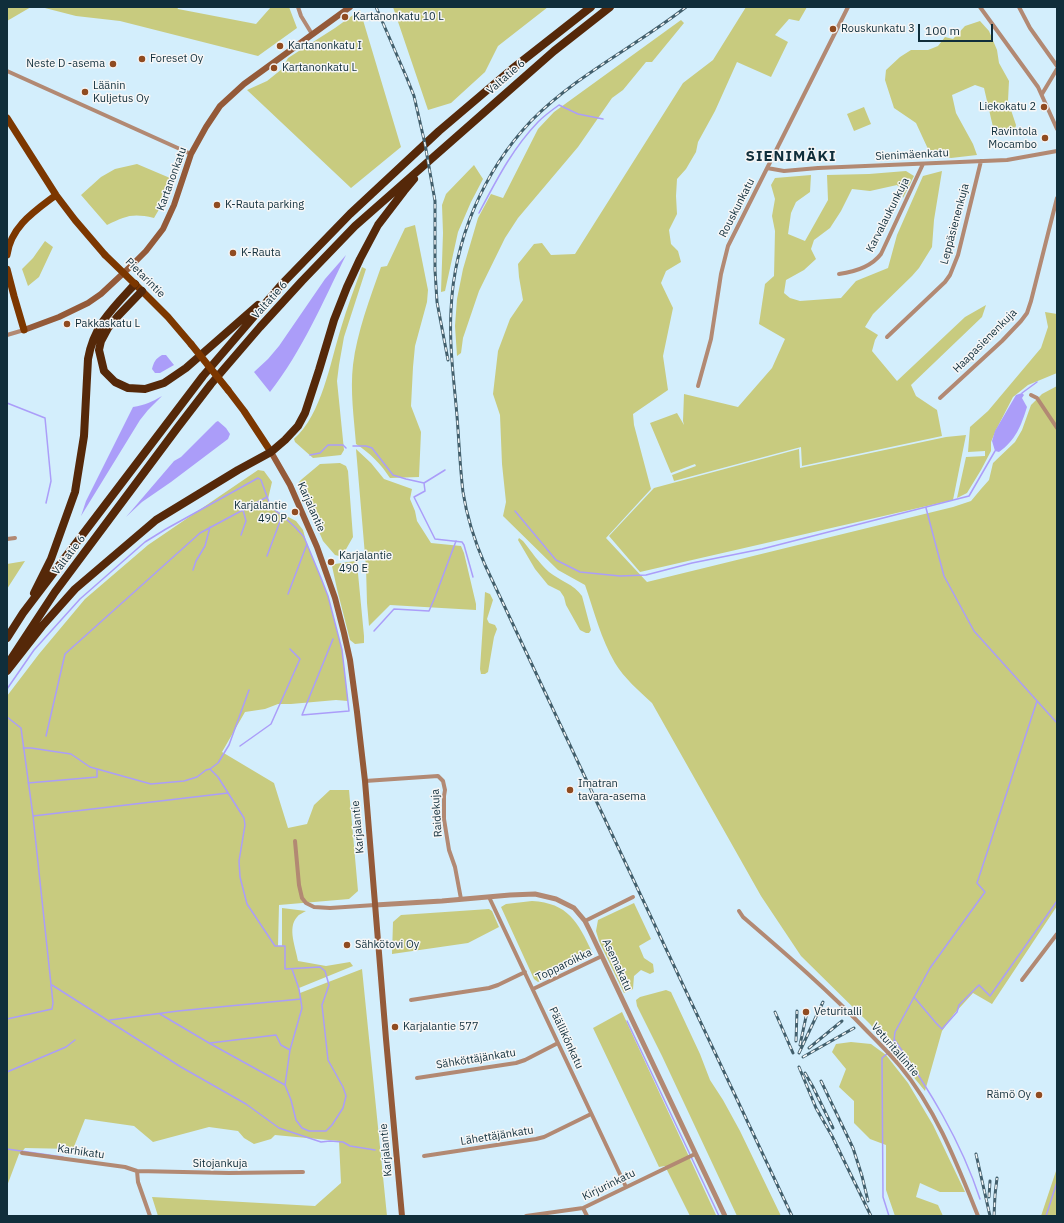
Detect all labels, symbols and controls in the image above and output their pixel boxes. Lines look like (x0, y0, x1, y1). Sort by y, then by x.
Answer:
place label: Kartanonkatu 10 L (353, 10, 444, 24)
marker: Kartanonkatu 10 L (340, 12, 350, 22)
scale bar (920, 16, 995, 42)
place label: Rouskunkatu 3 (841, 22, 915, 36)
text: 100 m (925, 23, 960, 38)
marker: Rouskunkatu 3 (828, 24, 838, 34)
place label: Kartanonkatu I (288, 39, 362, 53)
marker: Kartanonkatu I (275, 41, 285, 51)
place label: Foreset Oy (150, 52, 203, 66)
marker: Foreset Oy (137, 54, 147, 64)
place label: Neste D -asema (26, 57, 105, 71)
street label: Valtatie 6 (484, 57, 528, 97)
marker: Neste D -asema (108, 59, 118, 69)
place label: Kartanonkatu L (282, 61, 357, 75)
marker: Kartanonkatu L (269, 63, 279, 73)
place label: Läänin Kuljetus Oy (93, 79, 149, 105)
marker: Läänin Kuljetus Oy (80, 87, 90, 97)
place label: Liekokatu 2 (979, 100, 1036, 114)
marker: Liekokatu 2 (1039, 102, 1049, 112)
place label: Ravintola Mocambo (988, 125, 1037, 151)
marker: Ravintola Mocambo (1040, 133, 1050, 143)
street label: Kartanonkatu (154, 145, 190, 213)
street label: Sienimäenkatu (875, 146, 949, 164)
district label: SIENIMÄKI (746, 148, 836, 166)
street label: Rouskunkatu (716, 176, 758, 240)
street label: Karvalaukunkuja (864, 176, 912, 254)
street label: Leppäsienenkuja (938, 182, 972, 266)
place label: K-Rauta parking (225, 198, 304, 212)
marker: K-Rauta parking (212, 200, 222, 210)
place label: K-Rauta (241, 246, 281, 260)
marker: K-Rauta (228, 248, 238, 258)
street label: Pietarintie (122, 255, 168, 301)
street label: Valtatie 6 (249, 278, 291, 322)
street label: Haapasienenkuja (950, 306, 1020, 376)
place label: Pakkaskatu L (75, 317, 140, 331)
marker: Pakkaskatu L (62, 319, 72, 329)
street label: Karjalantie (294, 480, 328, 534)
place label: Karjalantie 490 P (234, 499, 287, 525)
marker: Karjalantie 490 P (290, 507, 300, 517)
street label: Valtatie 6 (50, 532, 88, 578)
place label: Karjalantie 490 E (339, 549, 392, 575)
marker: Karjalantie 490 E (326, 557, 336, 567)
place label: Imatran tavara-asema (578, 777, 646, 803)
marker: Imatran tavara-asema (565, 785, 575, 795)
street label: Raidekuja (429, 788, 445, 838)
street label: Karjalantie (349, 800, 367, 854)
street label: Asemakatu (599, 937, 635, 993)
place label: Sähkötovi Oy (355, 938, 419, 952)
marker: Sähkötovi Oy (342, 940, 352, 950)
street label: Topparoikka (534, 946, 594, 984)
street label: Päällikönkatu (546, 1005, 586, 1071)
place label: Veturitalli (814, 1005, 862, 1019)
marker: Veturitalli (801, 1007, 811, 1017)
place label: Karjalantie 577 (403, 1020, 479, 1034)
street label: Veturitallintie (868, 1021, 922, 1079)
marker: Karjalantie 577 (390, 1022, 400, 1032)
street label: Sähköttäjänkatu (435, 1046, 517, 1072)
place label: Rämö Oy (987, 1088, 1031, 1102)
marker: Rämö Oy (1034, 1090, 1044, 1100)
street label: Karjalantie (377, 1123, 395, 1177)
street label: Lähettäjänkatu (460, 1124, 534, 1148)
street label: Karhikatu (57, 1142, 105, 1162)
street label: Sitojankuja (193, 1157, 247, 1171)
street label: Kirjurinkatu (580, 1166, 638, 1204)

